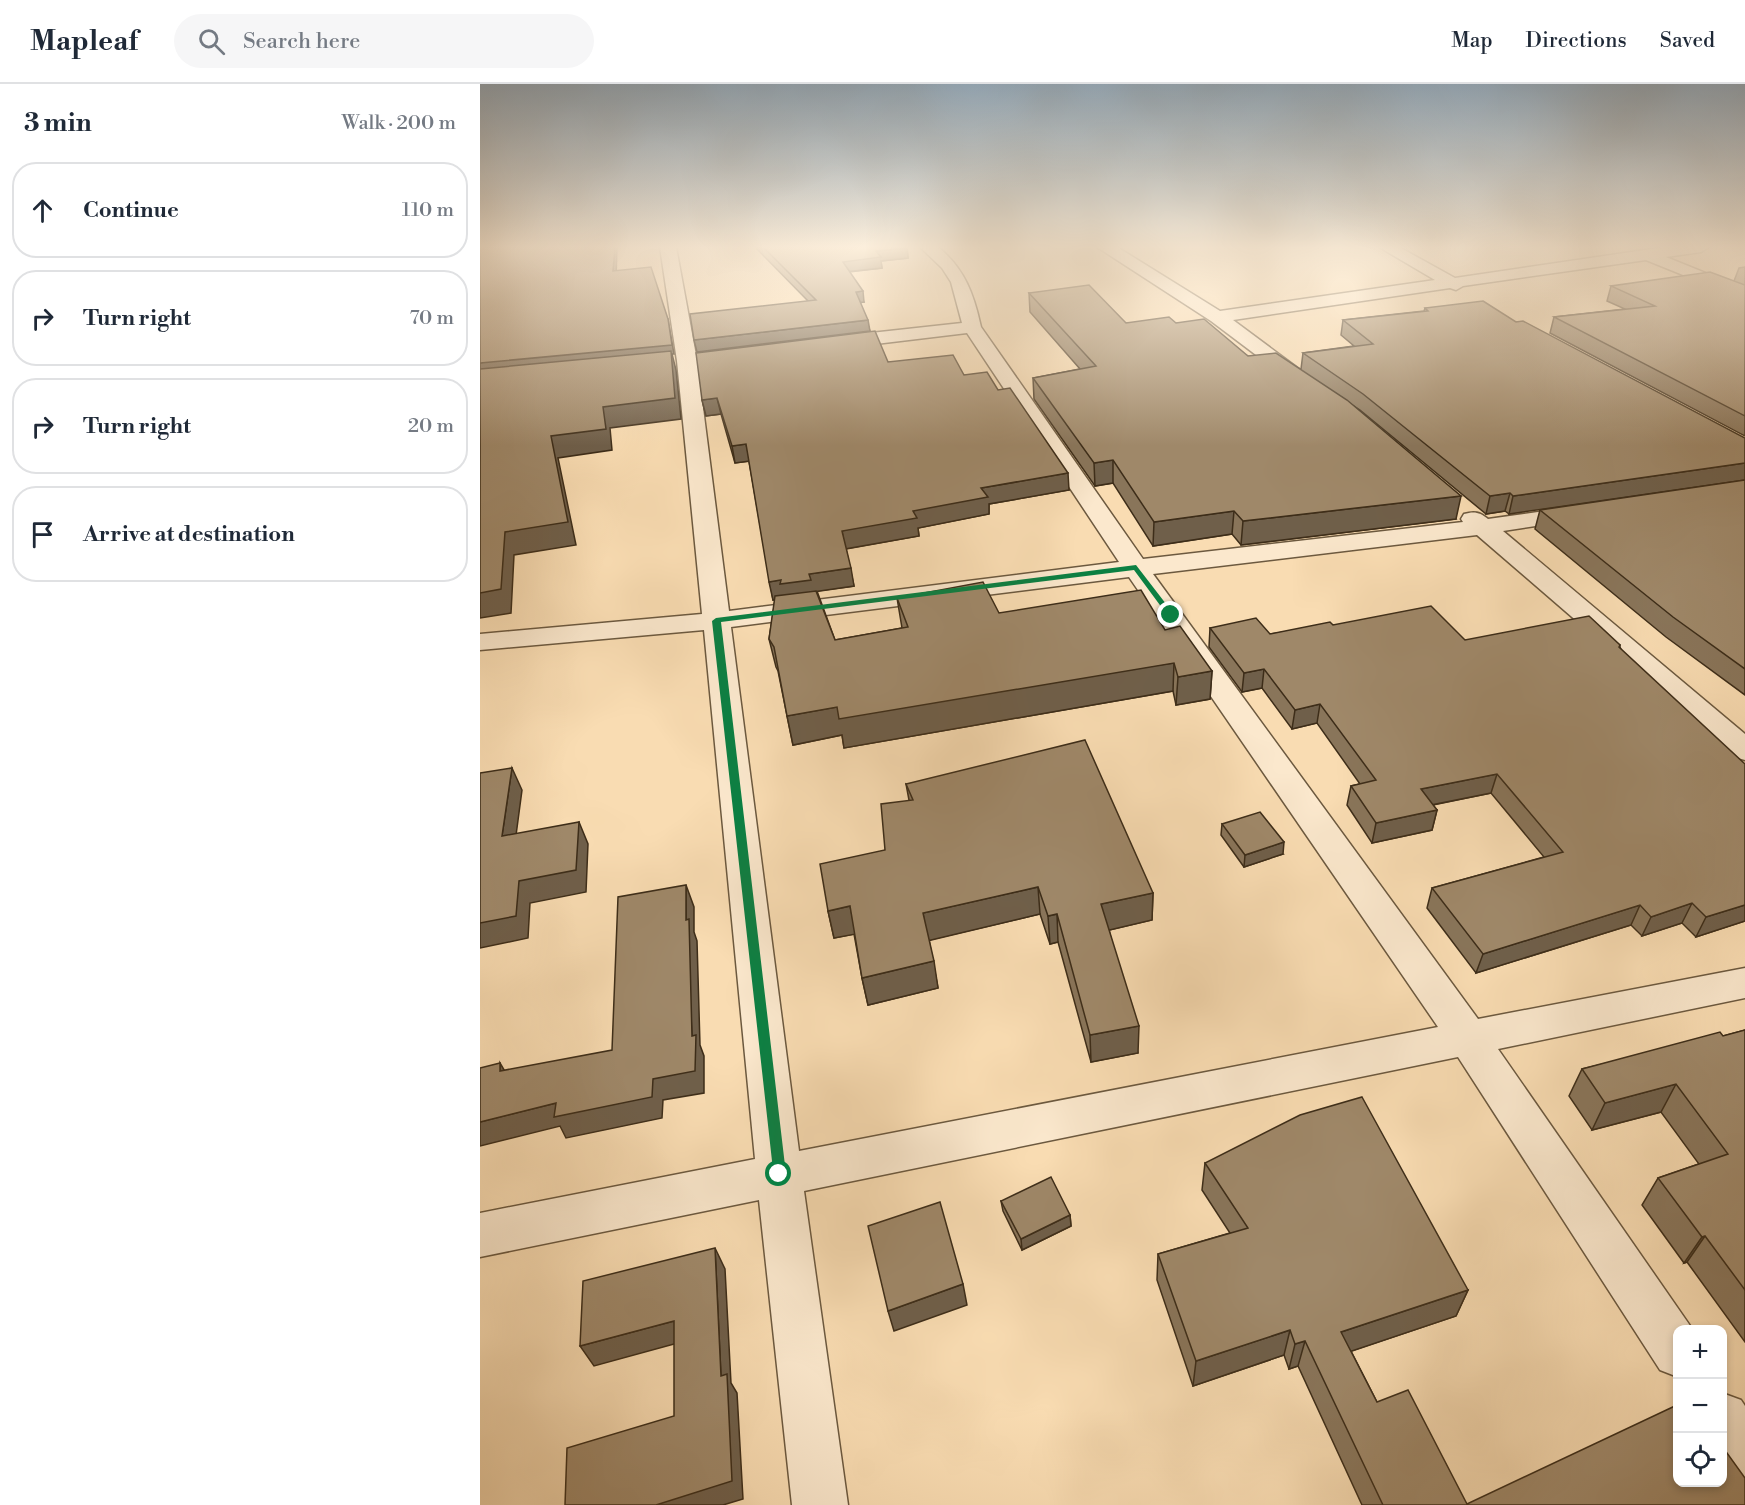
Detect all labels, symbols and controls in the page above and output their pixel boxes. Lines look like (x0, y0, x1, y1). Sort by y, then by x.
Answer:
search box (174, 14, 594, 68)
text: Mapleaf (30, 24, 138, 59)
icon: search (195, 25, 228, 58)
text: Search here (243, 28, 360, 55)
text: Map (1451, 28, 1493, 54)
text: Directions (1526, 28, 1627, 54)
text: Saved (1660, 28, 1715, 54)
text: 3 min (24, 107, 92, 139)
text: Walk · 200 m (342, 111, 456, 136)
icon: ahead (26, 194, 59, 227)
text: Continue (83, 197, 179, 224)
text: 110 m (402, 198, 454, 223)
icon: right (26, 302, 59, 335)
text: Turn right (83, 305, 191, 332)
text: 70 m (410, 306, 454, 331)
icon: right (26, 410, 59, 443)
text: Turn right (83, 413, 191, 440)
text: 20 m (408, 414, 454, 439)
icon: arrive (26, 518, 59, 551)
text: Arrive at destination (83, 521, 295, 548)
route end (1157, 601, 1183, 627)
route start (765, 1160, 791, 1186)
map controls (1673, 1325, 1727, 1487)
button: + (1673, 1325, 1727, 1379)
button: − (1673, 1379, 1727, 1433)
button: locate (1673, 1433, 1727, 1487)

